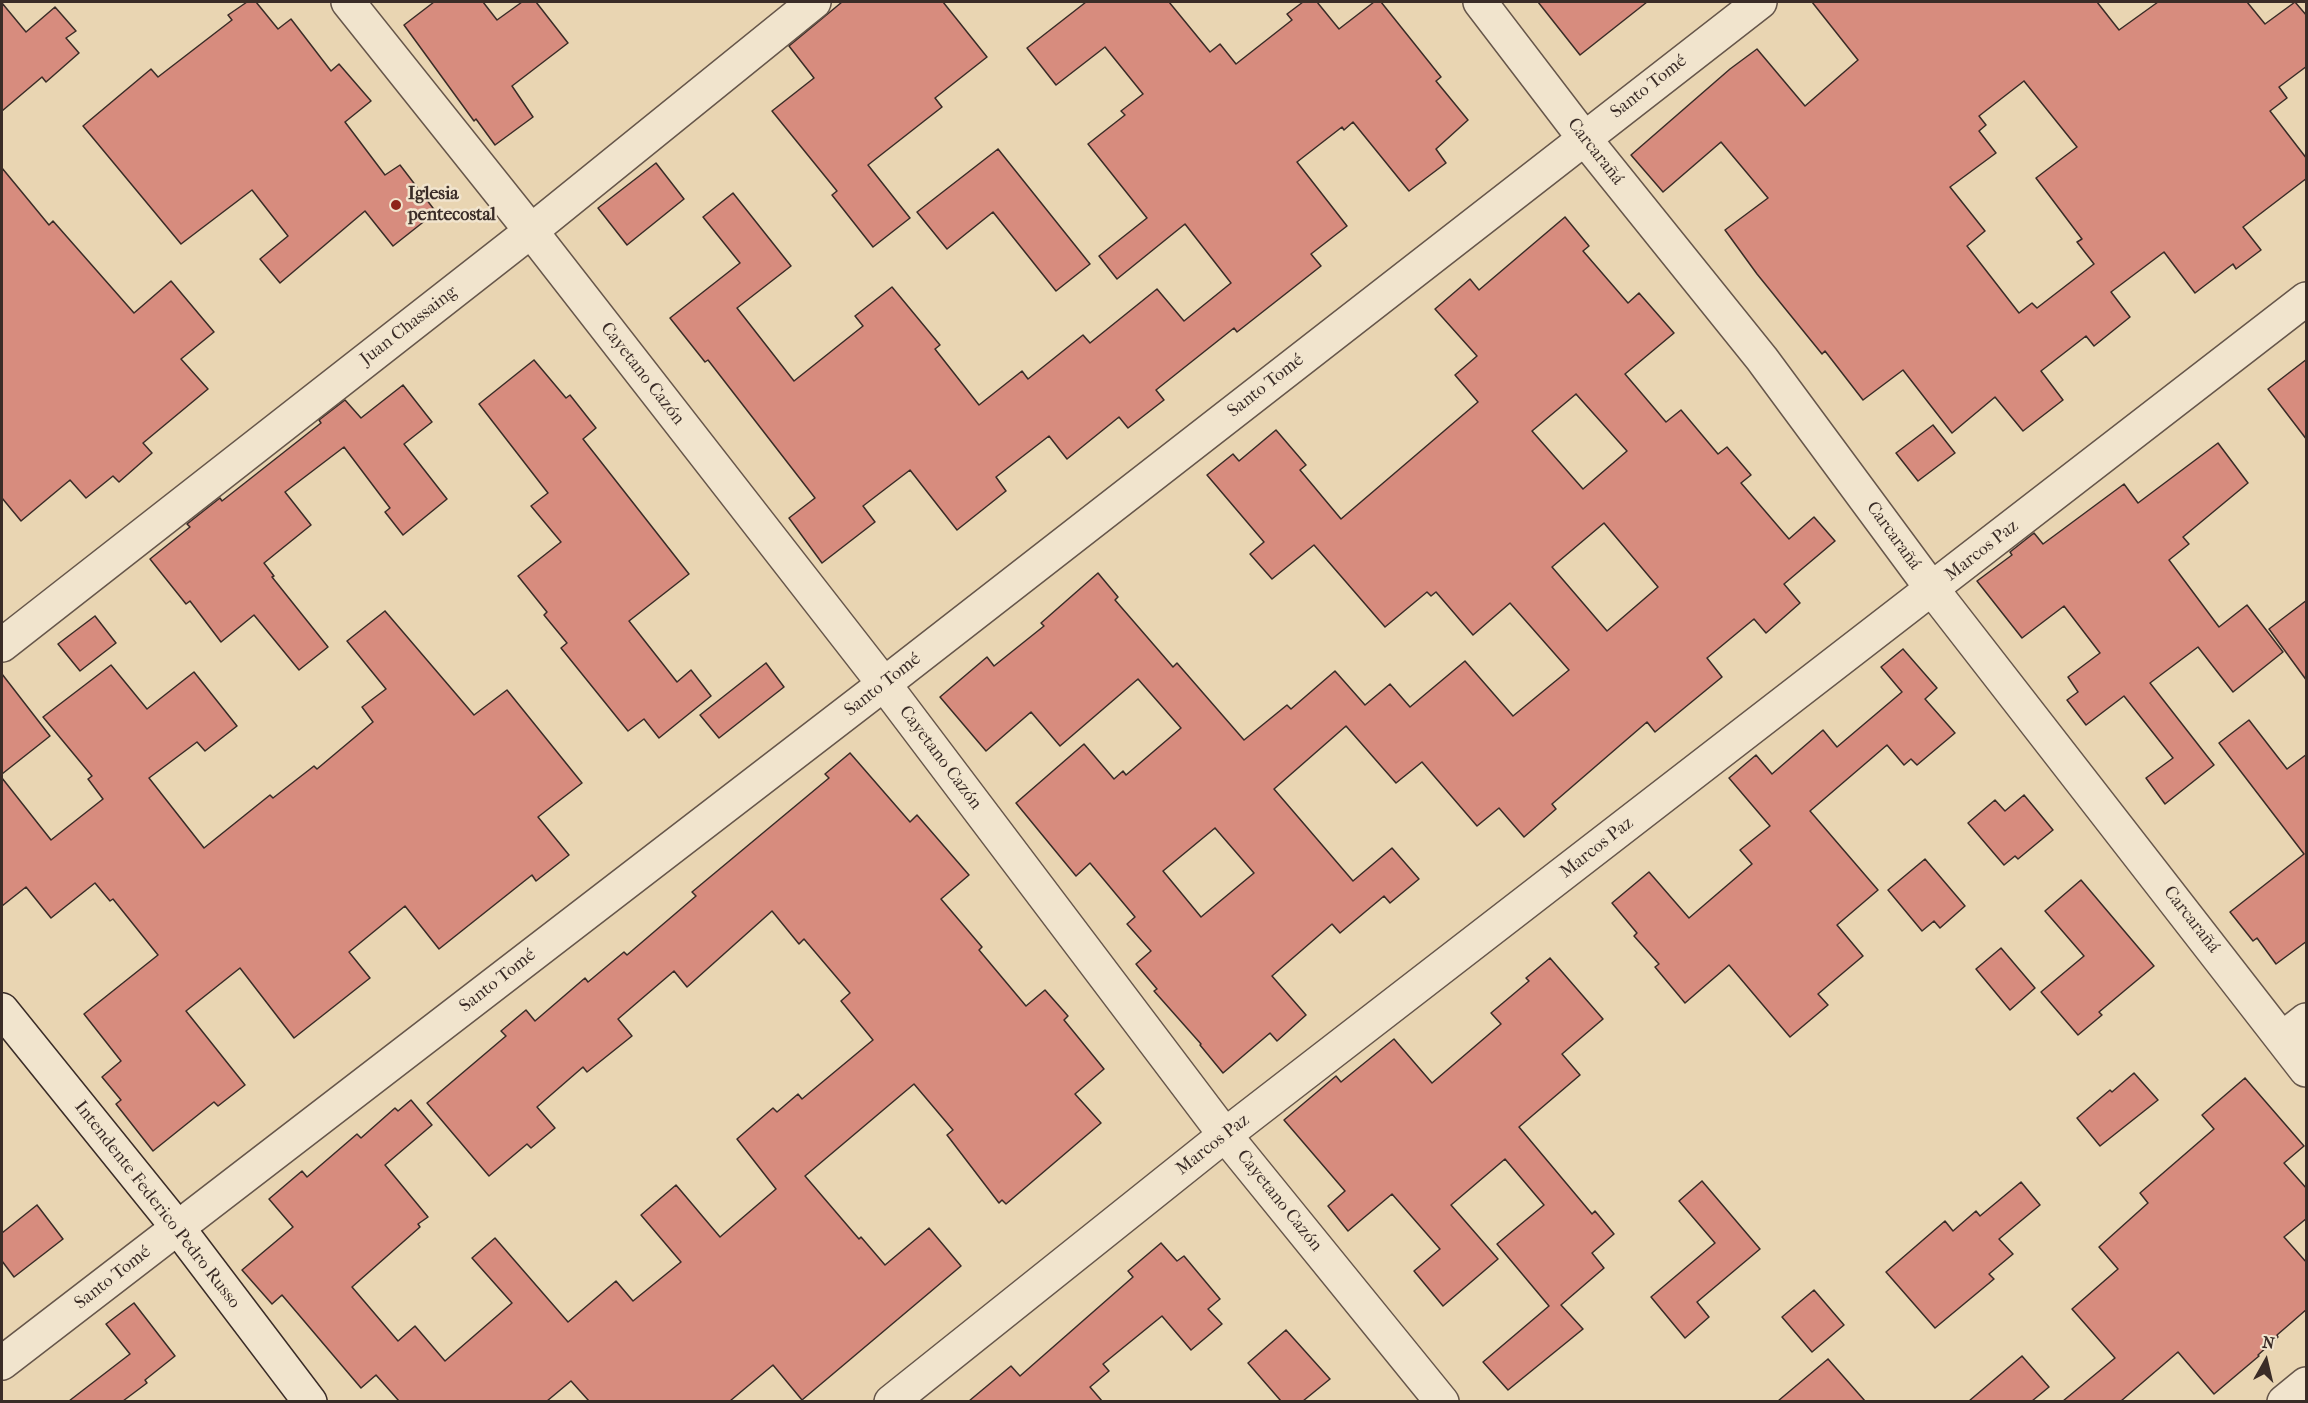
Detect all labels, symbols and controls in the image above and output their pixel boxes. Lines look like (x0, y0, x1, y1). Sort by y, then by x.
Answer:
street label: Santo Tomé (1607, 51, 1691, 123)
street label: Carcarañá (1562, 114, 1628, 190)
place label: Iglesia pentecostal (408, 184, 496, 226)
marker: Iglesia pentecostal (389, 198, 403, 212)
street label: Juan Chassaing (356, 282, 462, 370)
street label: Cayetano Cazón (595, 318, 689, 430)
street label: Santo Tomé (1224, 350, 1308, 422)
street label: Carcarañá (1861, 498, 1925, 574)
street label: Marcos Paz (1941, 516, 2023, 586)
street label: Santo Tomé (841, 649, 925, 721)
street label: Cayetano Cazón (894, 702, 986, 814)
street label: Marcos Paz (1556, 813, 1638, 883)
street label: Carcarañá (2158, 882, 2224, 958)
street label: Santo Tomé (456, 945, 540, 1017)
street label: Intendente Federico Pedro Russo (69, 1097, 245, 1313)
street label: Marcos Paz (1172, 1110, 1254, 1180)
street label: Cayetano Cazón (1232, 1146, 1326, 1256)
street label: Santo Tomé (71, 1242, 155, 1314)
north arrow (2236, 1331, 2296, 1391)
text: N (2261, 1332, 2276, 1353)

